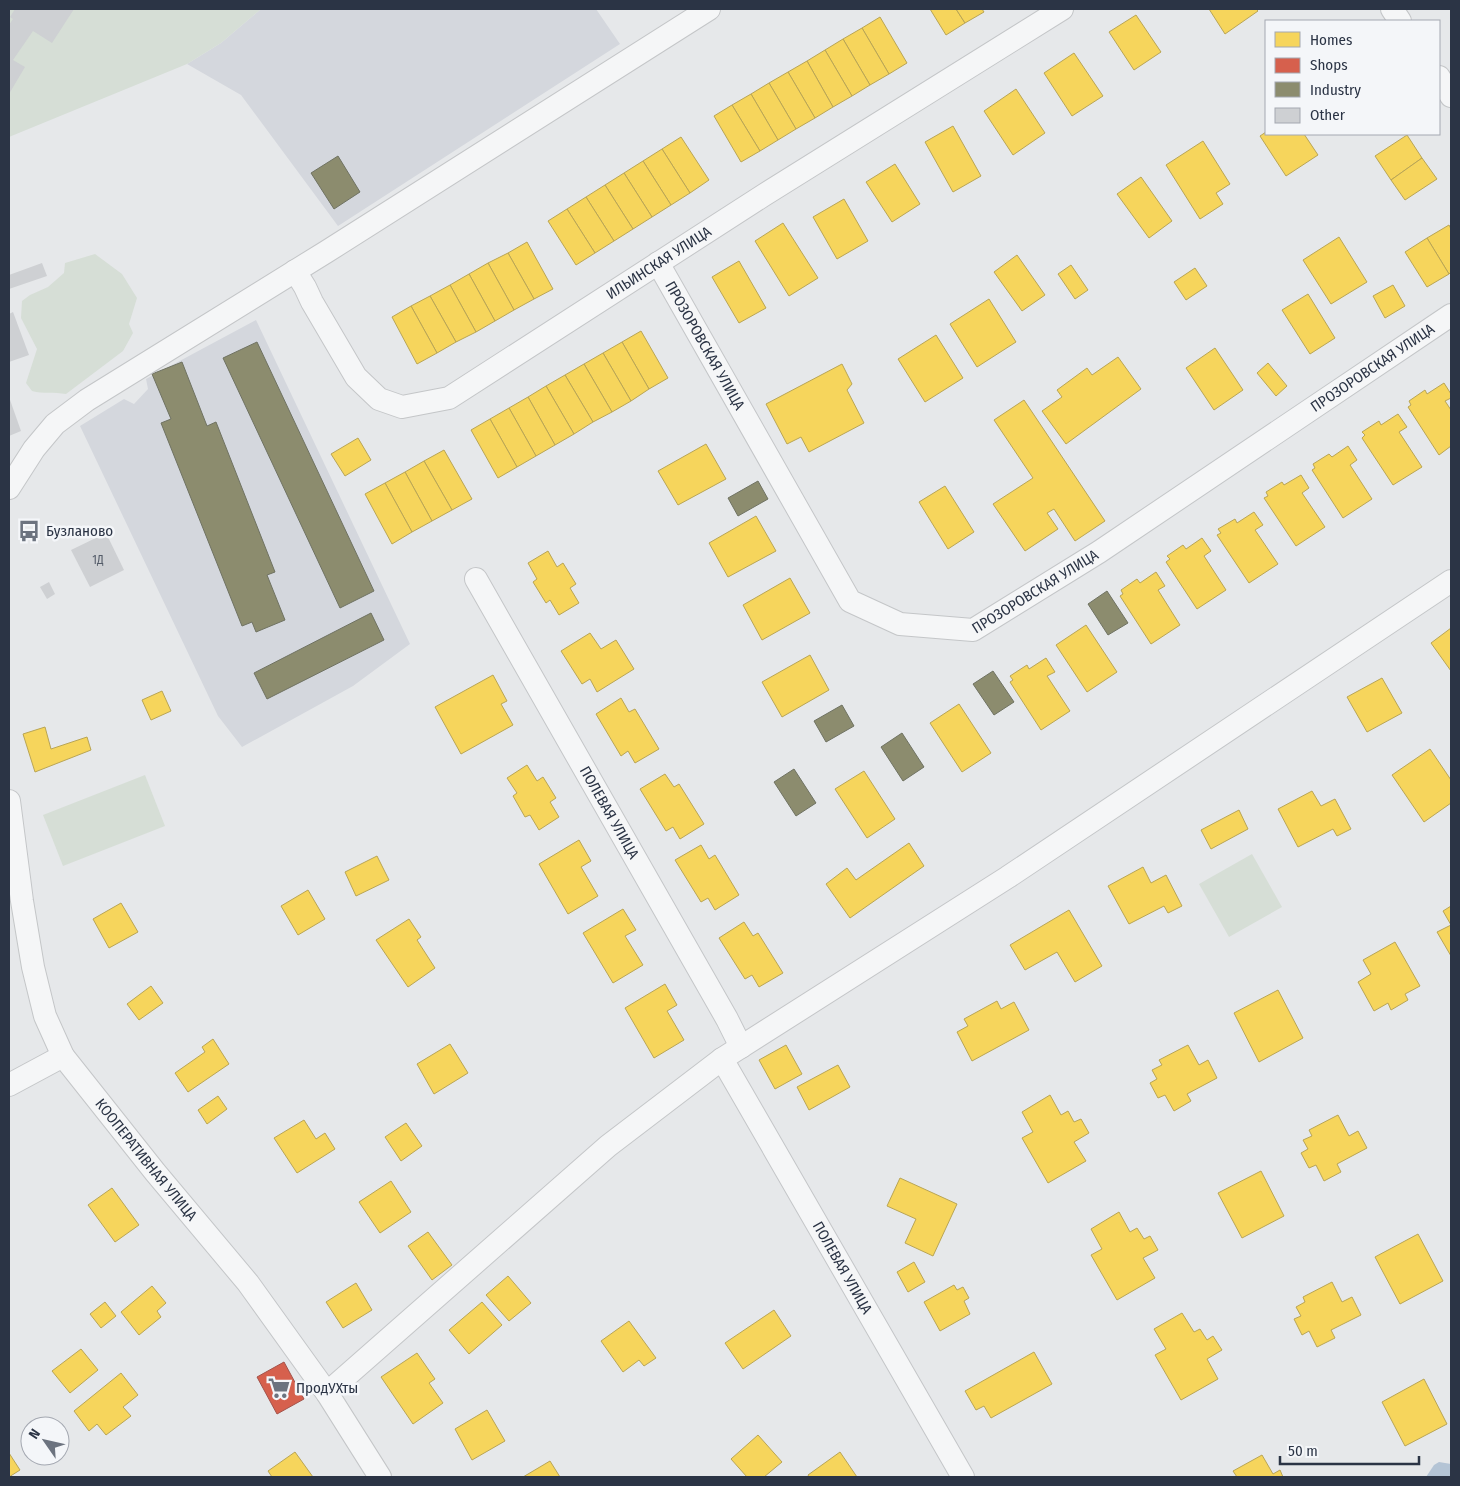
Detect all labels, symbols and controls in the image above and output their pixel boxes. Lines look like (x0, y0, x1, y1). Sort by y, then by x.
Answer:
legend (1265, 20, 1440, 135)
text: Homes (1310, 31, 1352, 49)
text: Shops (1310, 56, 1348, 74)
text: Industry (1310, 81, 1361, 99)
text: Other (1310, 106, 1346, 124)
street label: ИЛЬИНСКАЯ УЛИЦА (603, 222, 715, 303)
street label: ПРОЗОРОВСКАЯ УЛИЦА (661, 278, 749, 413)
street label: ПРОЗОРОВСКАЯ УЛИЦА (1307, 320, 1438, 416)
bus stop icon: Бузланово (16, 518, 42, 544)
place label: Бузланово (46, 522, 113, 540)
street label: ПРОЗОРОВСКАЯ УЛИЦА (969, 546, 1102, 637)
house number: 1Д (92, 553, 104, 567)
street label: ПОЛЕВАЯ УЛИЦА (576, 763, 643, 862)
street label: КООПЕРАТИВНАЯ УЛИЦА (91, 1095, 201, 1224)
street label: ПОЛЕВАЯ УЛИЦА (809, 1218, 876, 1317)
supermarket icon: ПродУХты (266, 1375, 292, 1401)
place label: ПродУХты (296, 1379, 358, 1397)
north arrow (20, 1416, 70, 1466)
text: N (25, 1426, 44, 1442)
scale bar (1280, 1434, 1419, 1466)
text: 50 m (1288, 1442, 1318, 1460)

